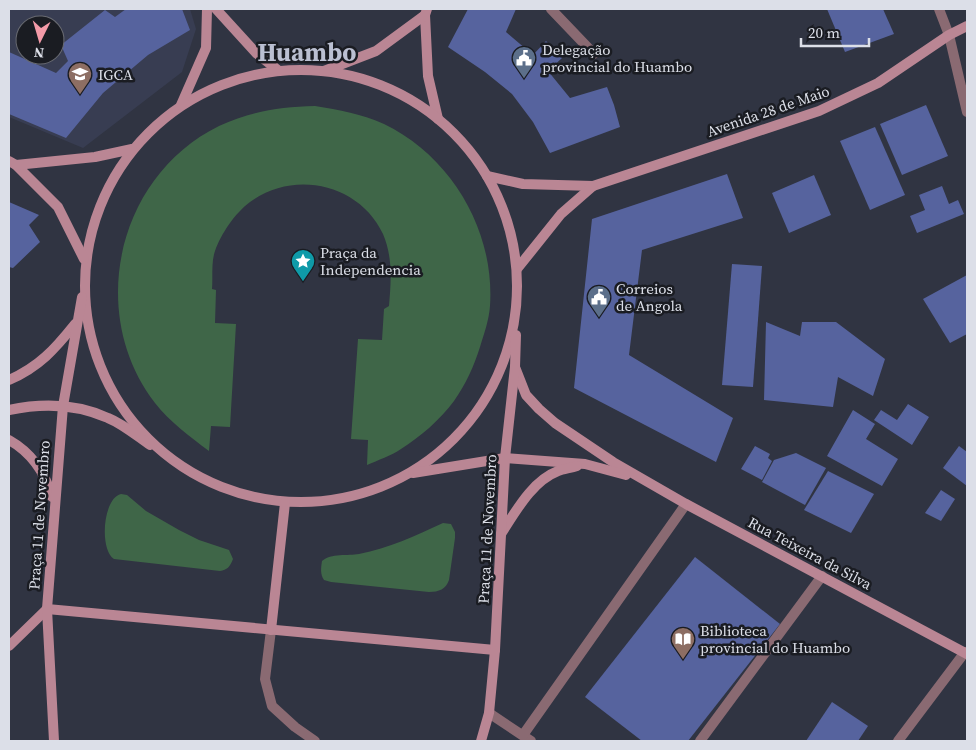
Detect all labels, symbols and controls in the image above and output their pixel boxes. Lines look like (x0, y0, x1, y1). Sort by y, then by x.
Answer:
north arrow (15, 15, 65, 65)
scale bar (801, 15, 868, 47)
text: 20 m (808, 22, 840, 43)
district label: Huambo (258, 35, 356, 69)
place label: Delegação provincial do Huambo (542, 39, 692, 77)
text: N (33, 43, 45, 63)
public building icon: Delegação provincial do Huambo (511, 45, 537, 79)
school or university icon: IGCA (67, 61, 93, 95)
place label: IGCA (98, 64, 133, 85)
street label: Avenida 28 de Maio (704, 80, 832, 142)
place label: Praça da Independencia (320, 242, 421, 280)
place icon: Praça da Independencia (290, 248, 316, 282)
place label: Correios de Angola (616, 278, 683, 316)
public building icon: Correios de Angola (586, 284, 612, 318)
street label: Praça 11 de Novembro (23, 440, 55, 590)
street label: Praça 11 de Novembro (473, 454, 501, 604)
street label: Rua Teixeira da Silva (744, 512, 876, 595)
place label: Biblioteca provincial do Huambo (700, 620, 850, 658)
library icon: Biblioteca provincial do Huambo (670, 626, 696, 660)

